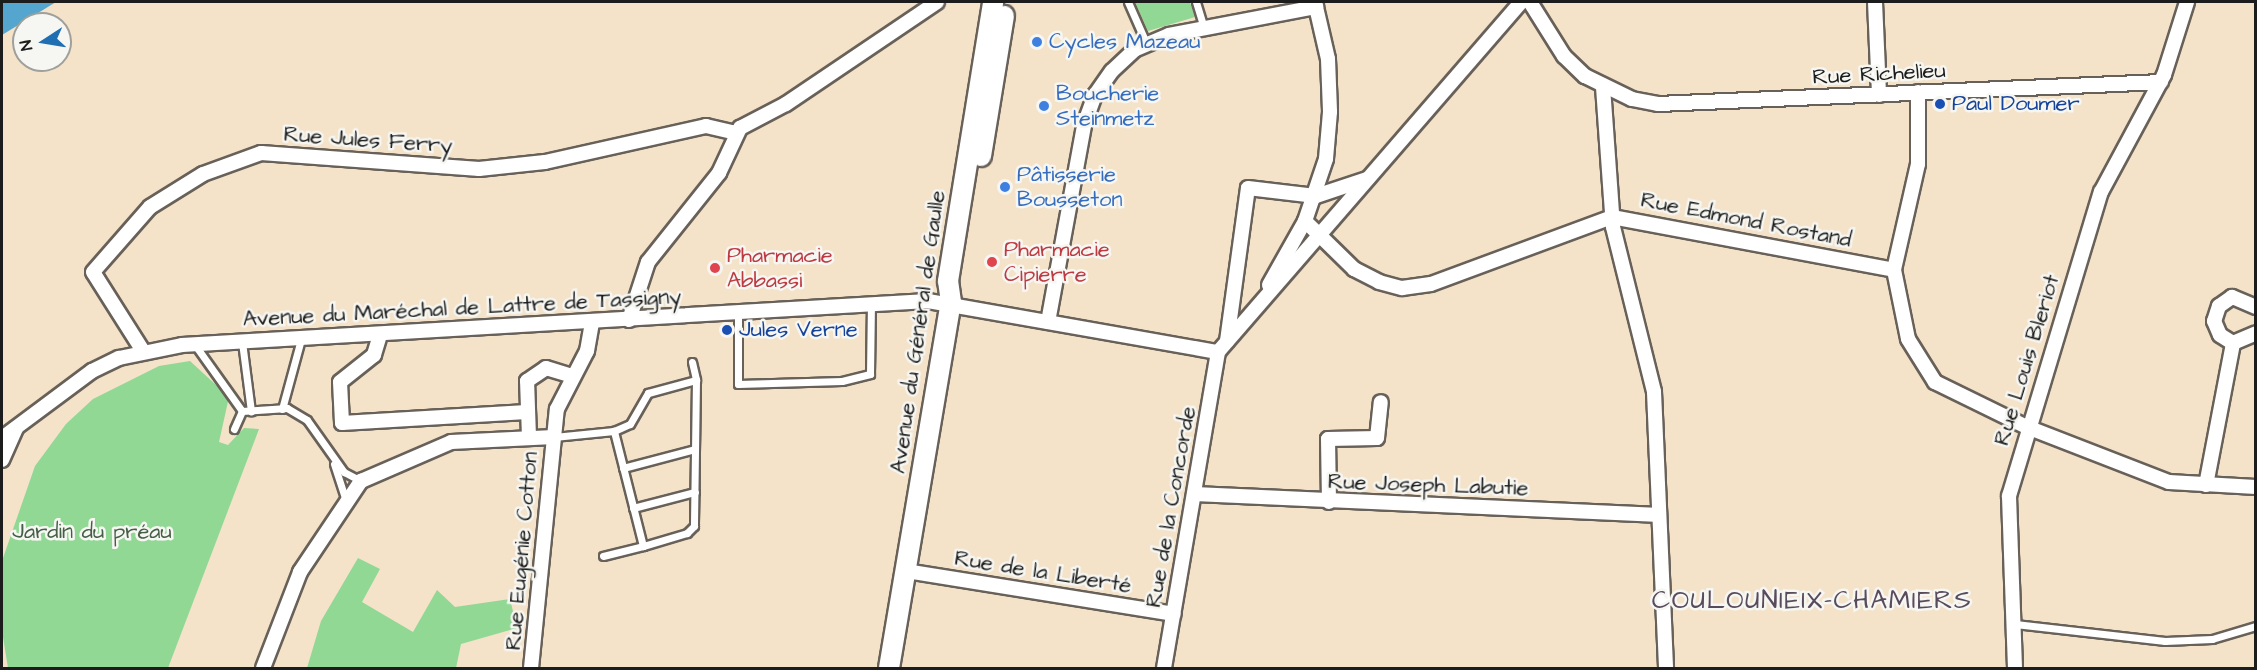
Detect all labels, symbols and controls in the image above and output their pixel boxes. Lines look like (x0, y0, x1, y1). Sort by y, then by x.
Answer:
north arrow (12, 12, 72, 72)
place label: Cycles Mazeau (1049, 29, 1200, 55)
marker: Cycles Mazeau (1030, 35, 1044, 49)
text: N (15, 38, 38, 53)
street label: Rue Richelieu (1812, 57, 1946, 91)
place label: Boucherie Steinmetz (1056, 80, 1159, 132)
place label: Paul Doumer (1952, 91, 2080, 117)
marker: Paul Doumer (1933, 97, 1947, 111)
marker: Boucherie Steinmetz (1037, 99, 1051, 113)
street label: Rue Jules Ferry (283, 121, 453, 159)
place label: Pâtisserie Bousseton (1017, 161, 1122, 212)
marker: Pâtisserie Bousseton (998, 180, 1012, 194)
street label: Rue Edmond Rostand (1638, 187, 1854, 253)
street label: Avenue du Général de Gaulle (885, 189, 951, 475)
place label: Pharmacie Cipierre (1004, 236, 1110, 288)
place label: Pharmacie Abbassi (727, 242, 833, 294)
marker: Pharmacie Cipierre (985, 255, 999, 269)
marker: Pharmacie Abbassi (708, 261, 722, 275)
street label: Rue Louis Bleriot (1988, 271, 2066, 449)
street label: Avenue du Maréchal de Lattre de Tassigny (242, 283, 682, 333)
place label: Jules Verne (739, 317, 858, 343)
marker: Jules Verne (720, 323, 734, 337)
street label: Rue de la Concorde (1140, 404, 1202, 610)
street label: Rue Eugénie Cotton (500, 451, 544, 651)
street label: Rue Joseph Labutie (1327, 468, 1529, 502)
park label: Jardin du préau (12, 519, 172, 545)
street label: Rue de la Liberté (953, 545, 1133, 599)
district label: COULOUNIEIX-CHAMIERS (1652, 585, 1972, 617)

